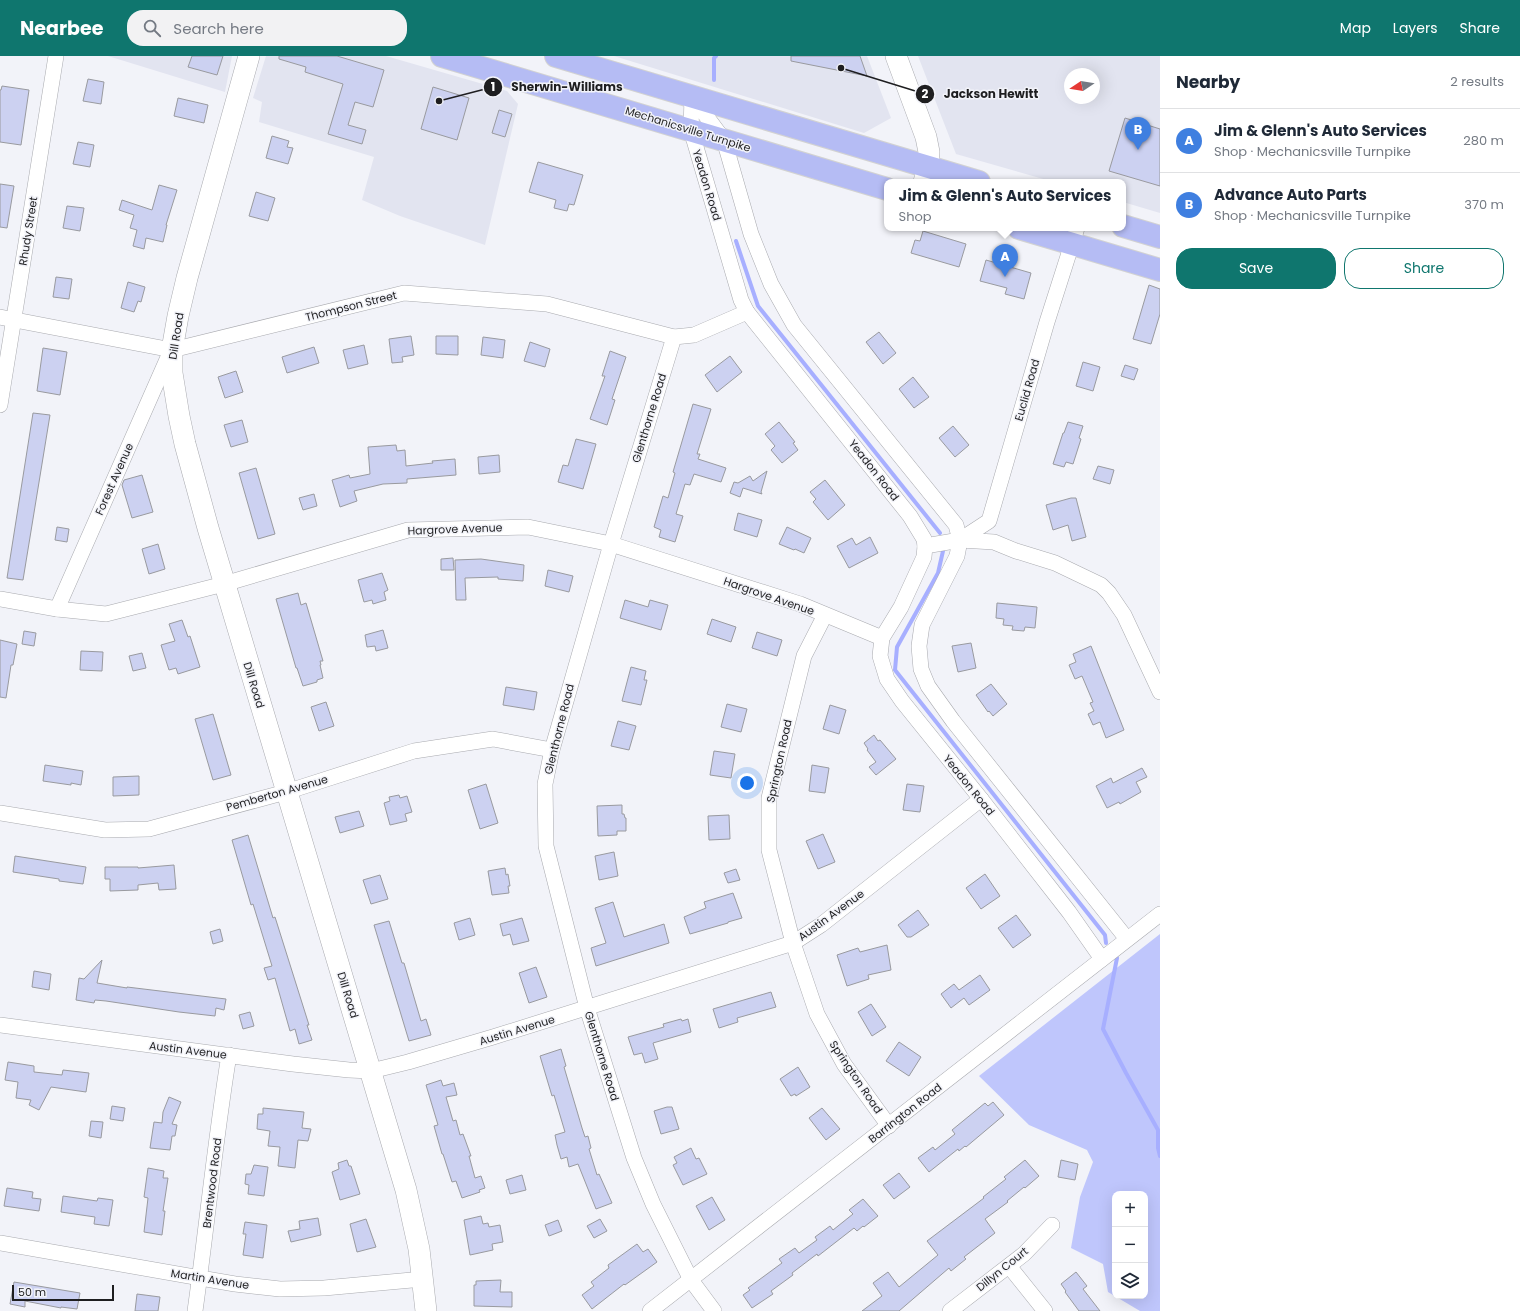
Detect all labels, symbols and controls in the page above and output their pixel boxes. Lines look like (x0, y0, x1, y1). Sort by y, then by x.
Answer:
search box (127, 10, 407, 46)
text: Nearbee (20, 15, 103, 42)
icon: search (141, 17, 163, 39)
text: Search here (173, 18, 264, 39)
text: Map (1340, 18, 1371, 38)
text: Layers (1393, 18, 1437, 38)
text: Share (1459, 18, 1500, 38)
north arrow (1064, 68, 1100, 104)
text: Nearby (1176, 70, 1240, 94)
text: 2 results (1450, 72, 1504, 91)
callout: Sherwin-Williams (483, 75, 630, 99)
text: 1 (491, 78, 495, 95)
text: Sherwin-Williams (511, 78, 623, 95)
callout: Jackson Hewitt (915, 82, 1046, 106)
text: 2 (922, 85, 929, 102)
text: Jackson Hewitt (944, 85, 1038, 102)
street label: Mechanicsville Turnpike (623, 102, 753, 156)
pin: B (1125, 117, 1151, 150)
text: Jim & Glenn's Auto Services (1214, 120, 1427, 141)
text: A (1184, 131, 1194, 150)
text: 280 m (1463, 131, 1504, 150)
text: Shop · Mechanicsville Turnpike (1214, 142, 1411, 161)
street label: Yeadon Road (689, 147, 725, 223)
popup (884, 179, 1126, 231)
text: Advance Auto Parts (1214, 184, 1367, 205)
text: Jim & Glenn's Auto Services (899, 185, 1111, 206)
street label: Rhudy Street (15, 195, 41, 267)
text: B (1185, 195, 1193, 214)
text: 370 m (1464, 195, 1504, 214)
text: Shop · Mechanicsville Turnpike (1214, 206, 1411, 225)
text: Shop (899, 207, 932, 226)
pin: A (992, 244, 1018, 277)
button: Save (1176, 248, 1336, 289)
button: Share (1344, 248, 1504, 289)
street label: Thompson Street (304, 287, 398, 325)
street label: Dill Road (164, 311, 188, 361)
street label: Euclid Road (1011, 357, 1043, 423)
street label: Glenthorne Road (628, 371, 670, 465)
street label: Yeadon Road (845, 436, 903, 504)
street label: Forest Avenue (91, 440, 137, 518)
street label: Hargrove Avenue (407, 519, 503, 539)
street label: Hargrove Avenue (721, 573, 817, 619)
street label: Dill Road (239, 660, 269, 710)
street label: Glenthorne Road (540, 682, 578, 776)
street label: Springton Road (762, 718, 796, 804)
street label: Yeadon Road (940, 751, 998, 819)
street label: Pemberton Avenue (224, 771, 330, 815)
your location (737, 773, 757, 793)
street label: Austin Avenue (795, 885, 867, 944)
street label: Dill Road (333, 970, 363, 1020)
street label: Glenthorne Road (581, 1009, 623, 1103)
street label: Austin Avenue (477, 1011, 557, 1049)
street label: Austin Avenue (148, 1037, 228, 1063)
street label: Springton Road (826, 1037, 886, 1117)
street label: Barrington Road (865, 1079, 945, 1147)
street label: Brentwood Road (199, 1137, 225, 1229)
map controls (1112, 1191, 1148, 1299)
button: + (1112, 1191, 1148, 1227)
button: − (1112, 1227, 1148, 1263)
street label: Dillyn Court (973, 1243, 1031, 1295)
button: layers (1112, 1263, 1148, 1299)
street label: Martin Avenue (170, 1265, 250, 1293)
scale bar (12, 1283, 114, 1302)
text: 50 m (18, 1284, 46, 1300)

